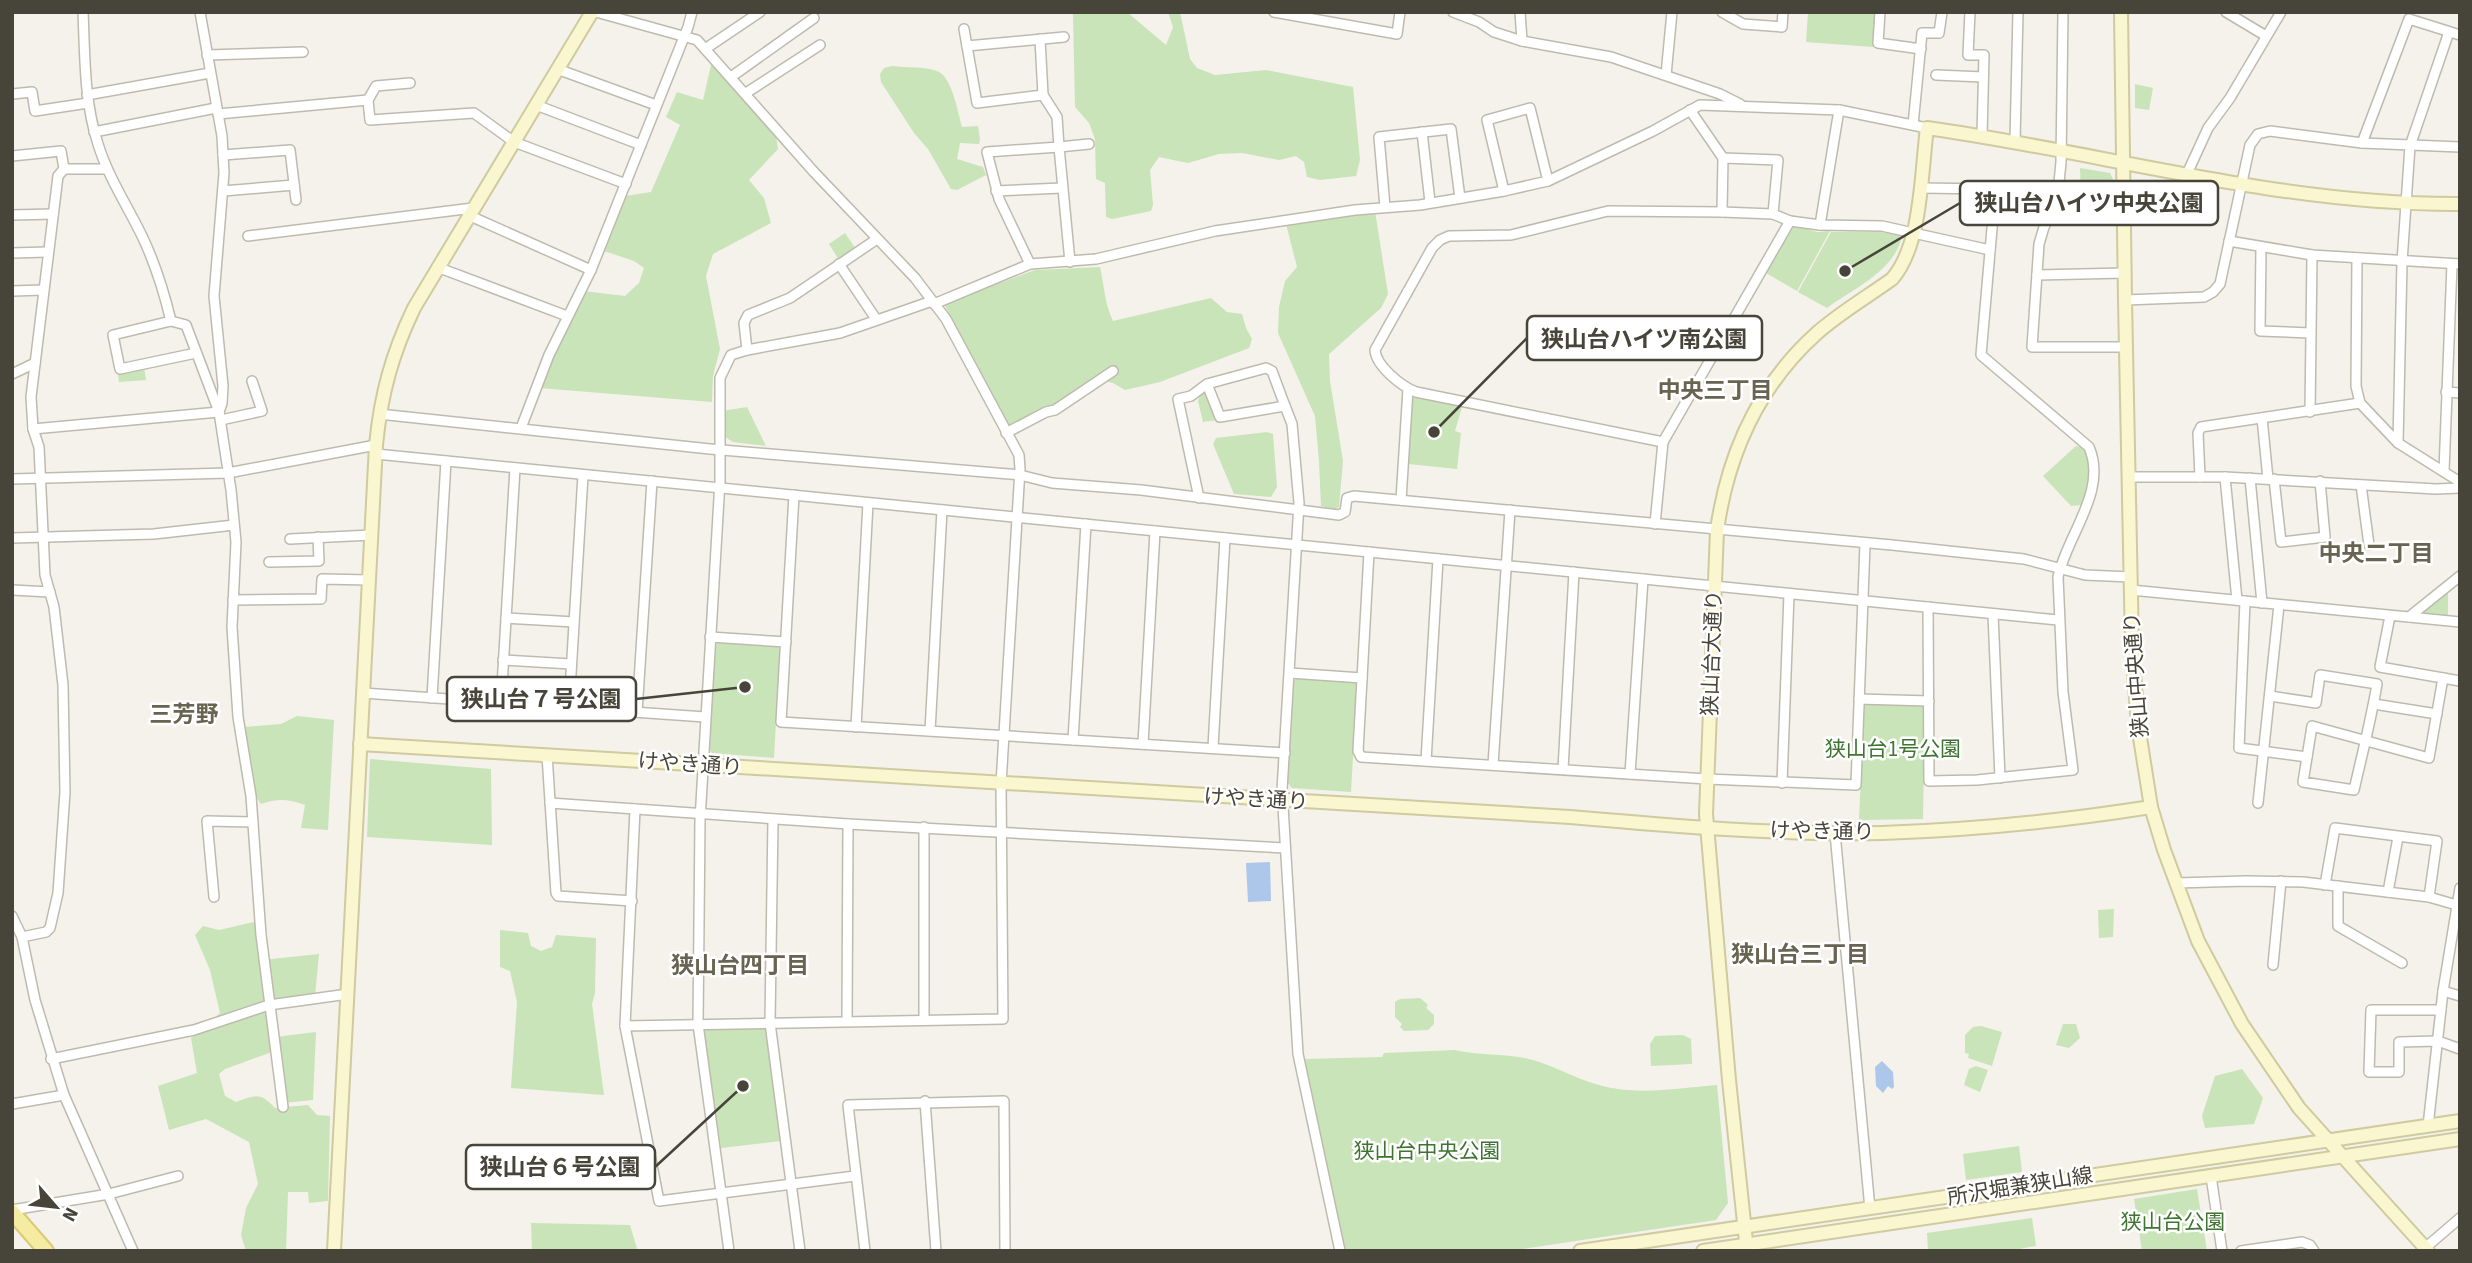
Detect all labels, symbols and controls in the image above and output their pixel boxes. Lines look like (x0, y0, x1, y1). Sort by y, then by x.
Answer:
callout: 狭山台ハイツ中央公園 (1960, 181, 2218, 225)
text: 狭山台ハイツ中央公園 (1974, 187, 2204, 220)
callout: 狭山台ハイツ南公園 (1527, 316, 1762, 360)
text: 狭山台ハイツ南公園 (1541, 323, 1747, 356)
district label: 中央三丁目 (1658, 374, 1773, 407)
district label: 中央二丁目 (2319, 537, 2434, 570)
street label: 狭山台大通り (1695, 590, 1729, 716)
street label: 狭山中央通り (2117, 611, 2155, 739)
callout: 狭山台７号公園 (447, 677, 636, 721)
text: 狭山台７号公園 (461, 683, 622, 716)
district label: 三芳野 (150, 698, 219, 731)
park label: 狭山台1号公園 (1825, 734, 1961, 764)
street label: けやき通り (637, 745, 743, 783)
street label: けやき通り (1203, 781, 1309, 817)
street label: けやき通り (1769, 815, 1875, 847)
district label: 狭山台三丁目 (1731, 938, 1869, 971)
district label: 狭山台四丁目 (671, 949, 809, 982)
park label: 狭山台中央公園 (1354, 1136, 1501, 1166)
callout: 狭山台６号公園 (466, 1145, 655, 1189)
text: 狭山台６号公園 (480, 1151, 641, 1184)
street label: 所沢堀兼狭山線 (1945, 1160, 2095, 1212)
north arrow (21, 1172, 91, 1242)
text: N (55, 1202, 85, 1226)
park label: 狭山台公園 (2121, 1207, 2226, 1237)

